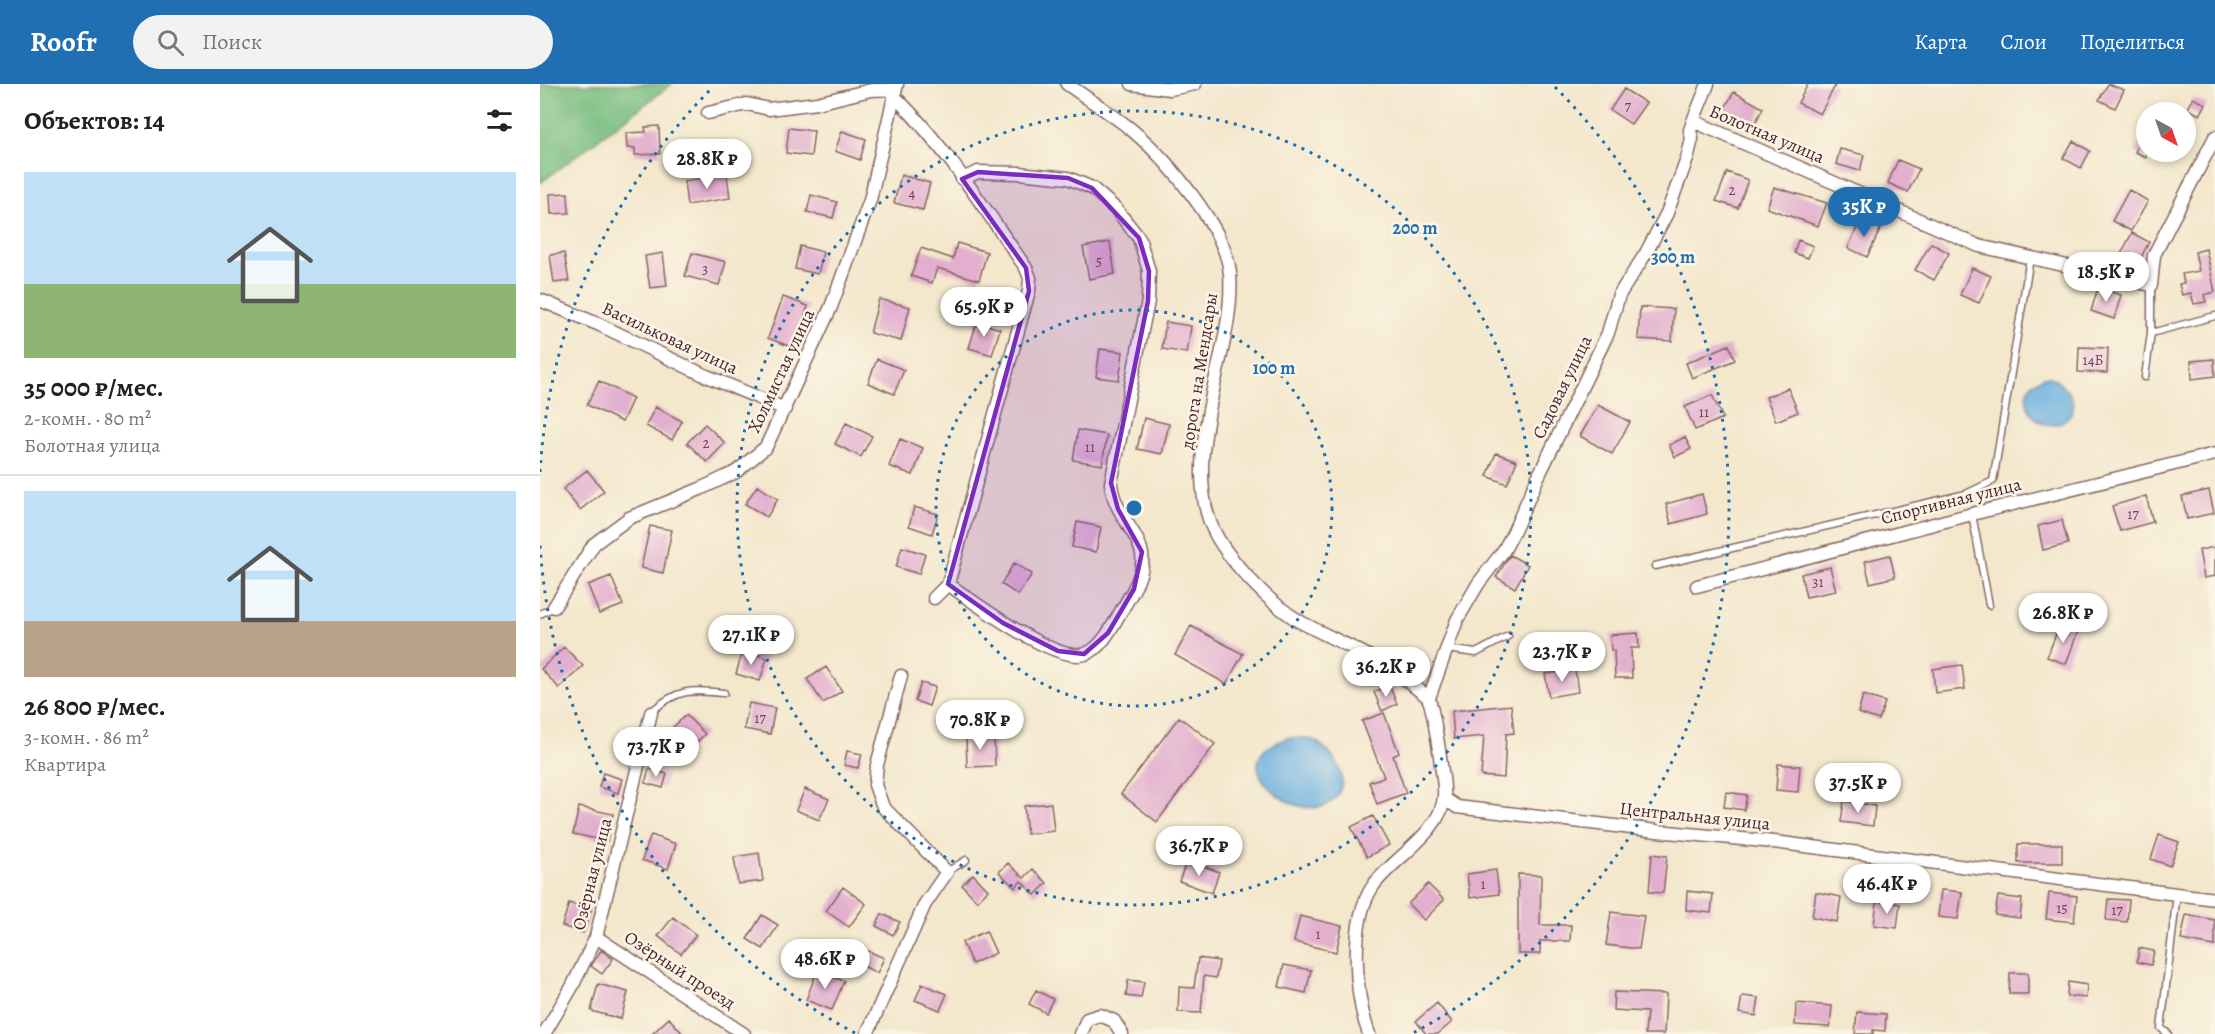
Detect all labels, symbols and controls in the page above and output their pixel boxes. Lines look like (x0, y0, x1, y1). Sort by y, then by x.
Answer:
search box (133, 15, 553, 69)
text: Roofr (30, 23, 97, 61)
icon: search (154, 26, 187, 59)
text: Поиск (202, 27, 262, 57)
text: Карта (1914, 28, 1967, 56)
text: Слои (2000, 28, 2047, 56)
text: Поделиться (2080, 28, 2185, 56)
house number: 7 (1625, 96, 1632, 116)
street label: Болотная улица (1706, 99, 1829, 169)
north arrow (2136, 102, 2196, 162)
map controls (2136, 102, 2196, 162)
text: Объектов: 14 (24, 103, 165, 138)
icon: filters (483, 104, 516, 137)
pin: 28.8K ₽ (652, 139, 762, 190)
text: 28.8K ₽ (676, 145, 738, 172)
house number: 2 (1728, 180, 1736, 200)
house number: 4 (909, 183, 916, 203)
pin: 35K ₽ (1822, 187, 1906, 238)
text: 35K ₽ (1842, 193, 1886, 220)
icon: home (216, 211, 324, 319)
text: 200 m (1392, 216, 1438, 240)
text: 300 m (1651, 245, 1695, 269)
house number: 5 (1096, 251, 1102, 271)
pin: 18.5K ₽ (2051, 252, 2161, 303)
text: 18.5K ₽ (2077, 258, 2135, 285)
house number: 3 (702, 259, 708, 279)
pin: 65.9K ₽ (929, 287, 1039, 338)
street label: дорога на Мендсары (1175, 291, 1223, 452)
text: 65.9K ₽ (954, 293, 1014, 320)
street label: Васильковая улица (598, 296, 742, 380)
street label: Холмистая улица (742, 304, 821, 437)
street label: Садовая улица (1527, 331, 1598, 443)
house number: 14Б (2083, 350, 2103, 370)
text: 100 m (1253, 356, 1295, 380)
text: 35 000 ₽/мес. (24, 370, 164, 405)
house number: 11 (1699, 402, 1709, 422)
text: 2-комн. · 80 m² (24, 405, 151, 432)
text: Болотная улица (24, 432, 161, 459)
house number: 2 (702, 433, 710, 453)
house number: 11 (1085, 437, 1095, 457)
street label: Спортивная улица (1878, 472, 2024, 530)
centre of rings (1124, 498, 1144, 518)
house number: 17 (2127, 504, 2139, 524)
icon: home (216, 530, 324, 638)
house number: 31 (1812, 572, 1824, 592)
pin: 26.8K ₽ (2008, 593, 2118, 644)
text: 26.8K ₽ (2033, 599, 2093, 626)
pin: 27.1K ₽ (696, 615, 806, 666)
text: 27.1K ₽ (722, 621, 780, 648)
pin: 23.7K ₽ (1507, 632, 1617, 683)
text: 23.7K ₽ (1532, 638, 1592, 665)
pin: 36.2K ₽ (1331, 647, 1441, 698)
text: 36.2K ₽ (1356, 653, 1416, 680)
text: 26 800 ₽/мес. (24, 689, 166, 724)
pin: 70.8K ₽ (925, 700, 1035, 751)
text: 70.8K ₽ (950, 706, 1010, 733)
house number: 17 (754, 708, 766, 728)
text: 3-комн. · 86 m² (24, 724, 149, 751)
pin: 73.7K ₽ (601, 727, 711, 778)
text: 73.7K ₽ (627, 733, 685, 760)
text: Квартира (24, 751, 106, 778)
pin: 37.5K ₽ (1803, 763, 1913, 814)
text: 37.5K ₽ (1829, 769, 1887, 796)
street label: Центральная улица (1619, 796, 1772, 836)
street label: Озёрная улица (566, 815, 618, 933)
pin: 36.7K ₽ (1144, 826, 1254, 877)
text: 36.7K ₽ (1170, 832, 1228, 859)
pin: 46.4K ₽ (1832, 864, 1942, 915)
text: 46.4K ₽ (1857, 870, 1917, 897)
house number: 1 (1480, 874, 1486, 894)
house number: 15 (2056, 898, 2068, 918)
house number: 17 (2111, 900, 2123, 920)
house number: 1 (1315, 924, 1321, 944)
street label: Озёрный проезд (620, 925, 740, 1015)
pin: 48.6K ₽ (770, 939, 880, 990)
text: 48.6K ₽ (795, 945, 855, 972)

